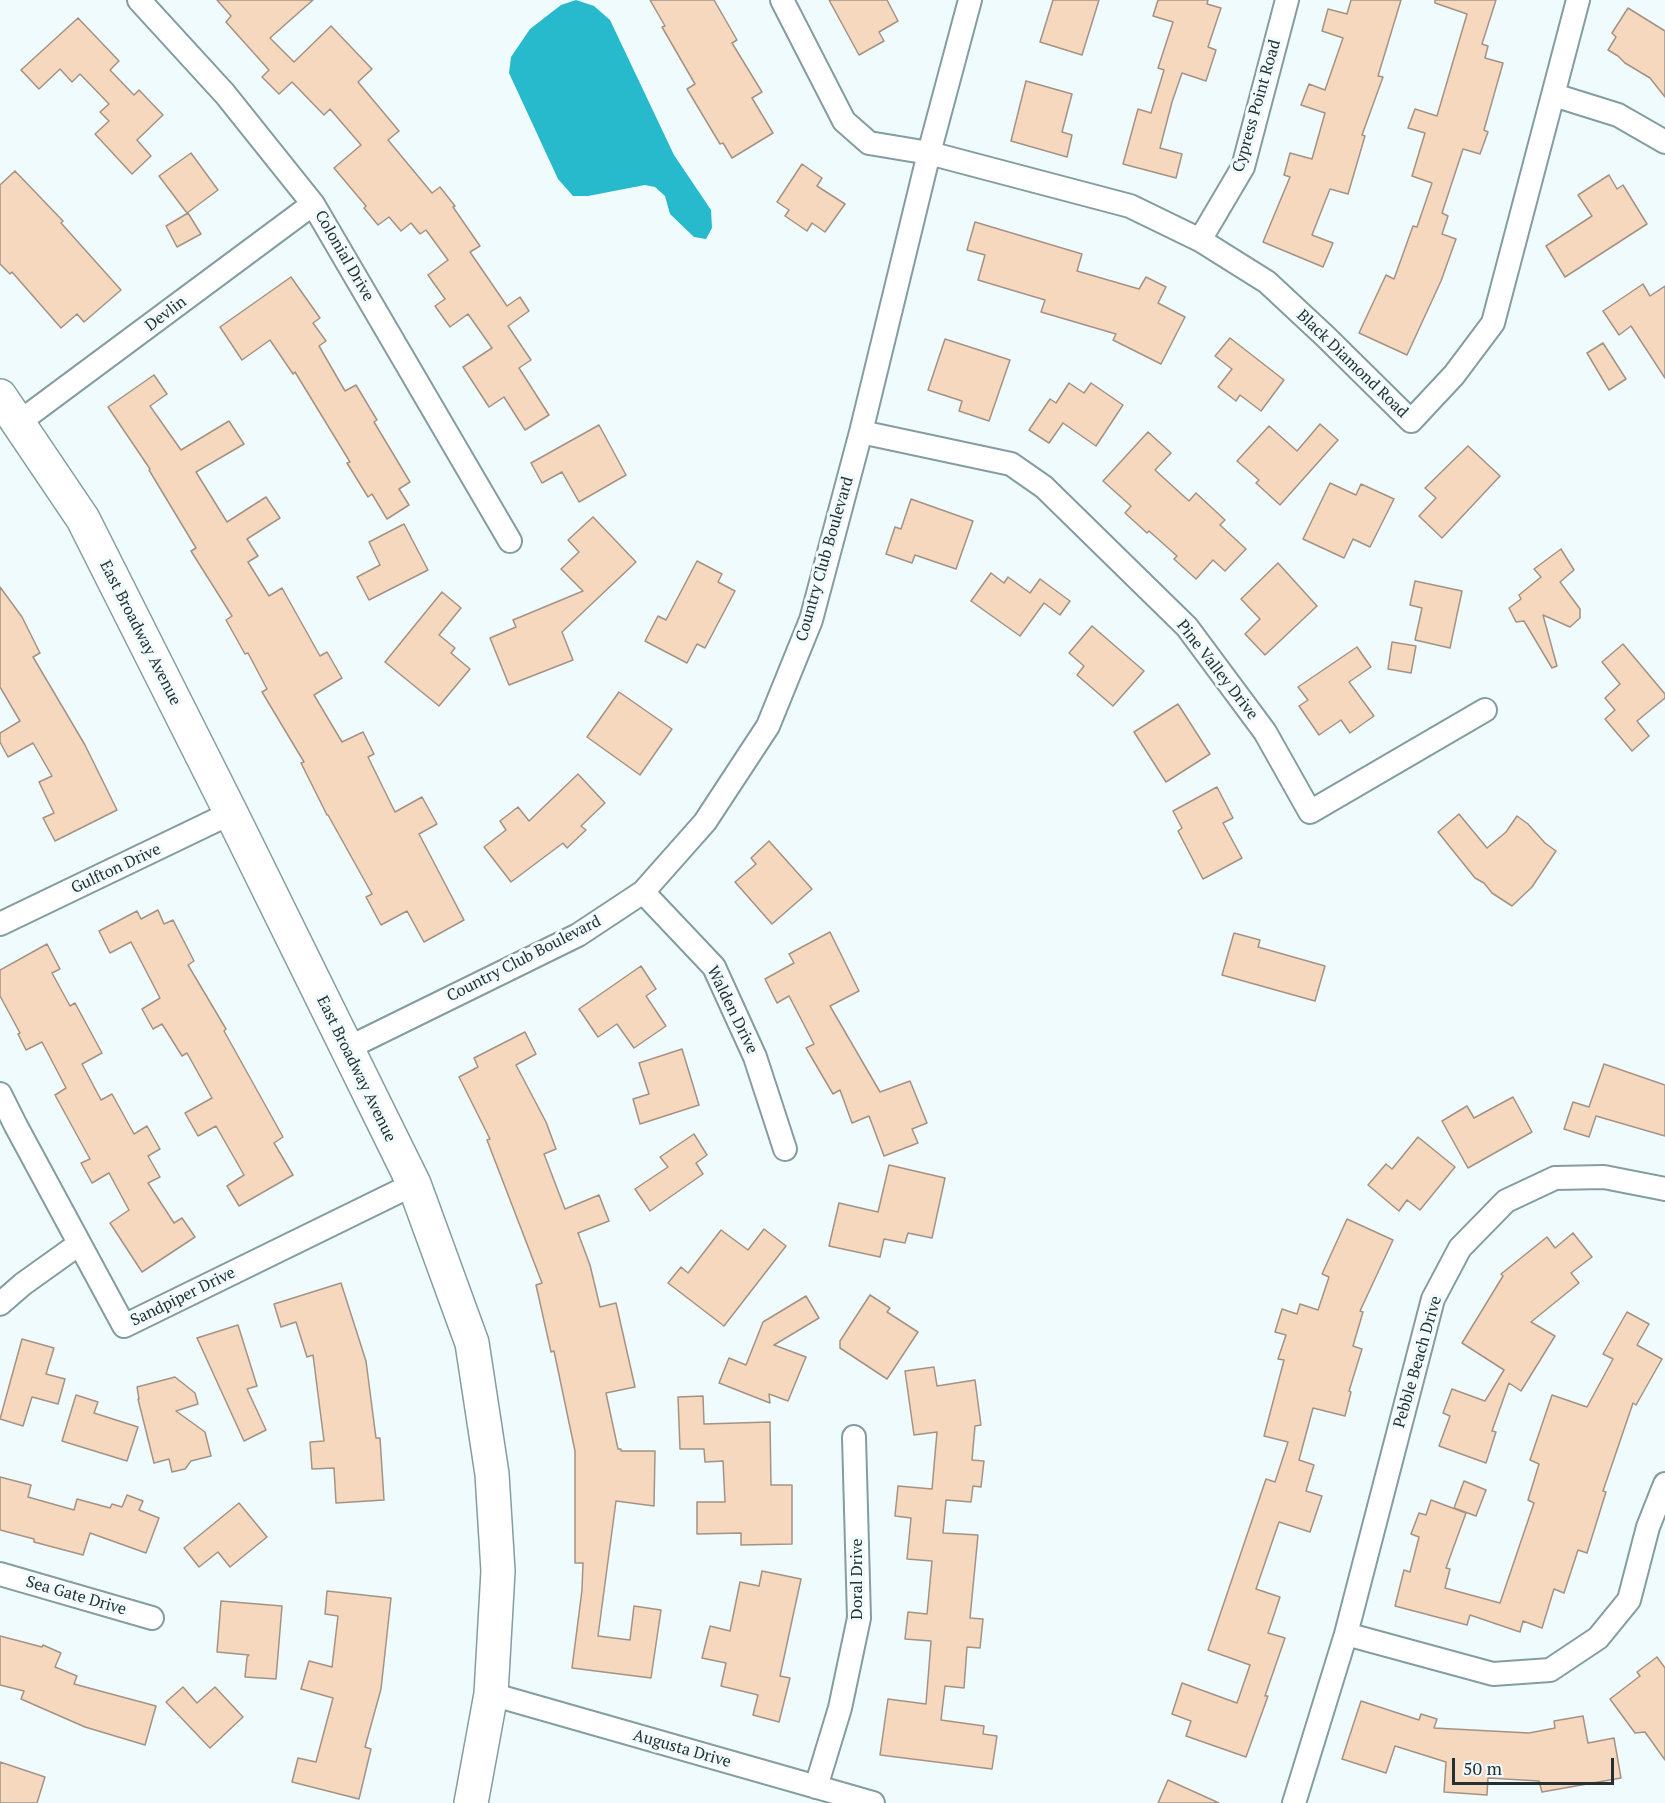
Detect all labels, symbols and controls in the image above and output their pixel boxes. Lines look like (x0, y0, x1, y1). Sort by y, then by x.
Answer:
street label: Cypress Point Road (1229, 38, 1285, 174)
street label: Colonial Drive (310, 207, 378, 305)
street label: Devlin (142, 292, 190, 336)
street label: Black Diamond Road (1292, 306, 1412, 422)
street label: Country Club Boulevard (792, 474, 858, 644)
street label: East Broadway Avenue (95, 557, 185, 709)
street label: Pine Valley Drive (1172, 616, 1262, 724)
street label: Gulfton Drive (68, 840, 164, 898)
street label: Country Club Boulevard (444, 912, 604, 1006)
street label: Walden Drive (702, 963, 762, 1057)
street label: East Broadway Avenue (312, 993, 400, 1145)
street label: Sandpiper Drive (127, 1263, 239, 1331)
street label: Pebble Beach Drive (1390, 1294, 1446, 1430)
street label: Doral Drive (847, 1538, 867, 1620)
street label: Sea Gate Drive (24, 1572, 128, 1620)
street label: Augusta Drive (631, 1726, 733, 1772)
scale bar (1455, 1746, 1617, 1784)
text: 50 m (1463, 1756, 1502, 1780)

